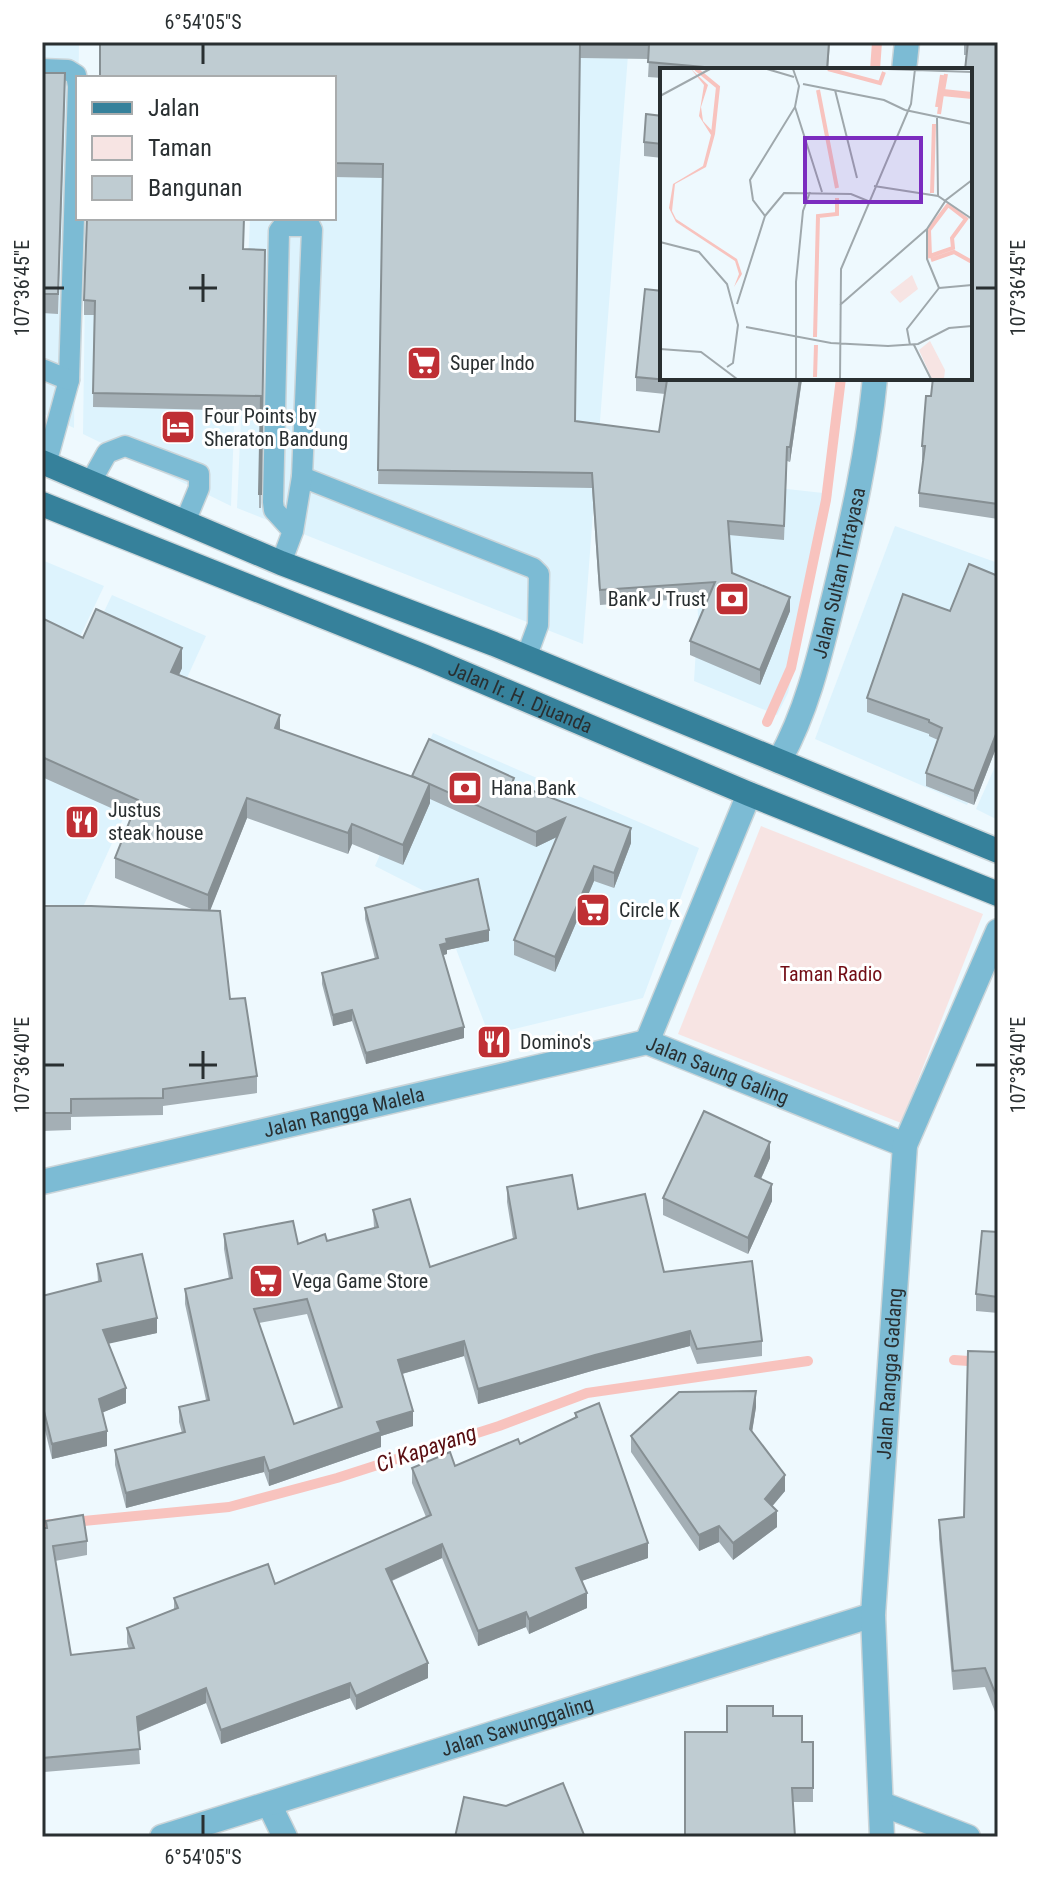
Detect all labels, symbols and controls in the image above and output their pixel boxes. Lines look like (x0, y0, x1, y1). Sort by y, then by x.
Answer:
text: 6°54'05"S (164, 10, 242, 34)
inset map (660, 68, 972, 380)
legend (76, 76, 336, 220)
text: Jalan (148, 94, 200, 122)
text: Taman (148, 134, 212, 162)
text: Bangunan (148, 174, 242, 202)
text: 107°36'45"E (10, 240, 34, 336)
text: 107°36'45"E (1006, 240, 1030, 336)
supermarket icon: Super Indo (405, 344, 443, 382)
place label: Super Indo (450, 351, 535, 375)
place label: Four Points by Sheraton Bandung (204, 404, 348, 451)
hotel icon: Four Points by Sheraton Bandung (159, 408, 197, 446)
street label: Jalan Sultan Tirtayasa (807, 485, 870, 661)
bank icon: Bank J Trust (713, 580, 751, 618)
place label: Bank J Trust (608, 587, 706, 611)
street label: Jalan Ir. H. Djuanda (445, 656, 596, 738)
bank icon: Hana Bank (446, 769, 484, 807)
place label: Hana Bank (491, 776, 576, 800)
place label: Justus steak house (108, 798, 203, 845)
restaurant icon: Justus steak house (63, 803, 101, 841)
supermarket icon: Circle K (574, 891, 612, 929)
place label: Circle K (619, 898, 680, 922)
park label: Taman Radio (780, 962, 882, 986)
text: 107°36'40"E (10, 1017, 34, 1113)
text: 107°36'40"E (1006, 1017, 1030, 1113)
restaurant icon: Domino's (475, 1023, 513, 1061)
place label: Domino's (520, 1030, 591, 1054)
street label: Jalan Saung Galing (643, 1031, 792, 1109)
street label: Jalan Rangga Malela (261, 1082, 427, 1142)
supermarket icon: Vega Game Store (247, 1262, 285, 1300)
place label: Vega Game Store (292, 1269, 428, 1293)
street label: Jalan Rangga Gadang (872, 1287, 907, 1460)
water label: Ci Kapayang (373, 1420, 480, 1477)
street label: Jalan Sawunggaling (438, 1691, 596, 1761)
text: 6°54'05"S (164, 1845, 242, 1869)

